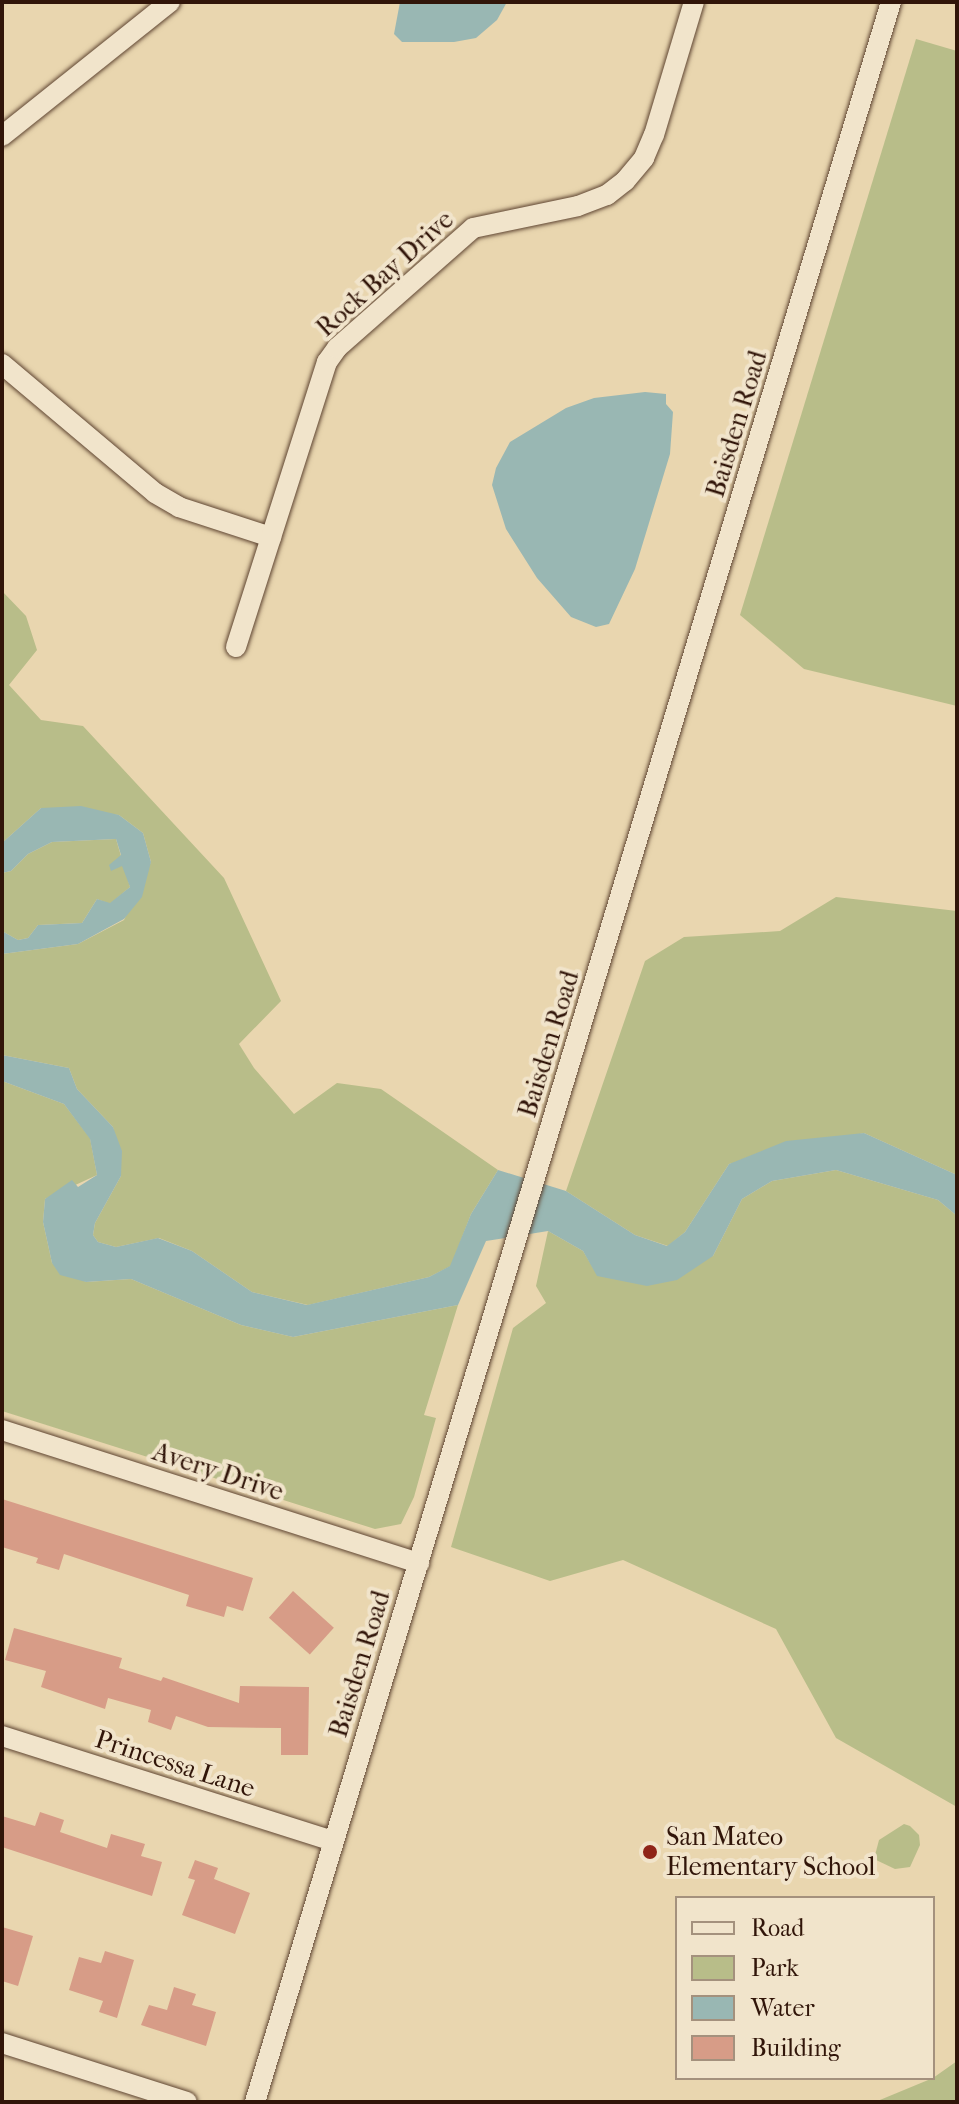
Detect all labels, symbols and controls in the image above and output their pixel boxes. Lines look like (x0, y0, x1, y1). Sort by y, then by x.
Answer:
street label: Rock Bay Drive (310, 204, 460, 344)
street label: Baisden Road (700, 347, 774, 501)
street label: Baisden Road (512, 967, 586, 1121)
street label: Avery Drive (149, 1436, 287, 1508)
street label: Baisden Road (323, 1587, 397, 1741)
street label: Princessa Lane (91, 1723, 259, 1805)
place label: San Mateo Elementary School (666, 1821, 875, 1882)
marker: San Mateo Elementary School (641, 1843, 659, 1861)
legend (675, 1896, 935, 2080)
text: Road (751, 1914, 804, 1942)
text: Park (751, 1954, 799, 1982)
text: Water (751, 1994, 815, 2022)
text: Building (751, 2034, 841, 2062)

